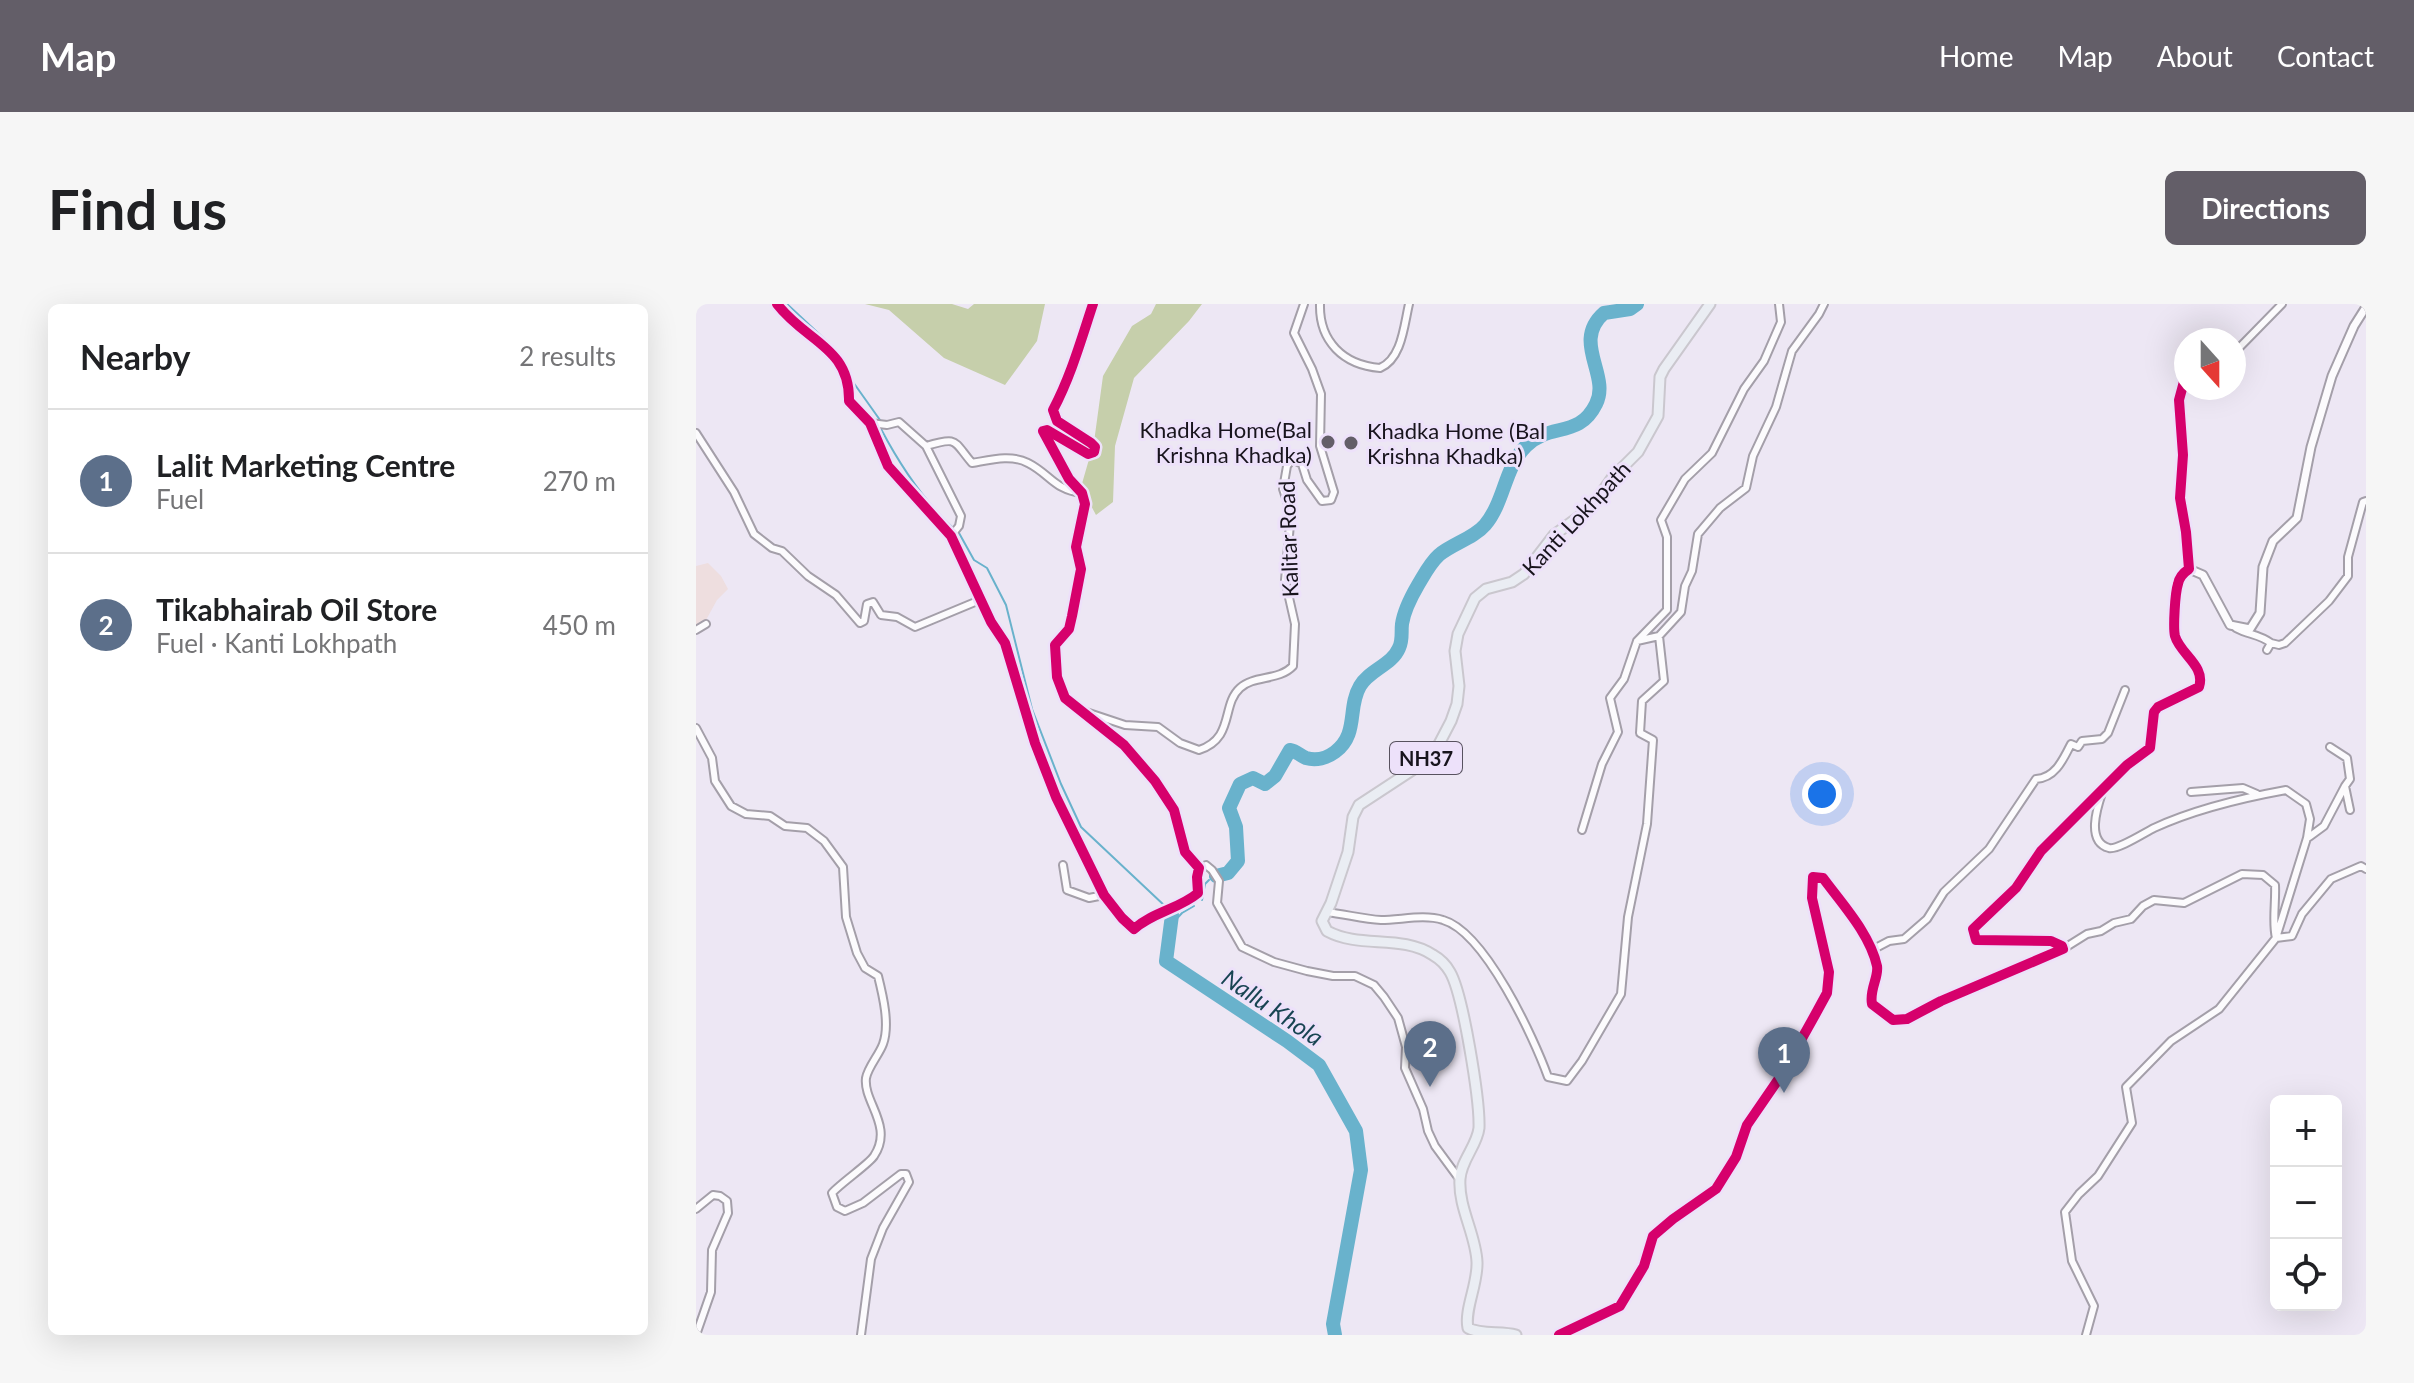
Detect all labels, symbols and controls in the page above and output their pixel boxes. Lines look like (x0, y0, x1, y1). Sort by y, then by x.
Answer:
text: Map (40, 33, 116, 79)
text: Home (1939, 39, 2014, 73)
text: Map (2058, 39, 2113, 73)
text: About (2157, 39, 2233, 73)
text: Contact (2277, 39, 2374, 73)
button: Directions (2165, 171, 2366, 245)
text: Find us (48, 175, 227, 242)
north arrow (2174, 328, 2246, 400)
text: Nearby (80, 336, 191, 377)
text: 2 results (519, 340, 616, 372)
place label: Khadka Home(Bal Krishna Khadka) (1139, 416, 1312, 468)
place label: Khadka Home (Bal Krishna Khadka) (1367, 417, 1545, 469)
marker: Khadka Home(Bal Krishna Khadka) (1319, 433, 1337, 451)
marker: Khadka Home (Bal Krishna Khadka) (1342, 434, 1360, 452)
text: Lalit Marketing Centre (156, 447, 455, 483)
street label: Kanti Lokhpath (1516, 455, 1636, 581)
text: 1 (98, 465, 114, 497)
text: 270 m (543, 465, 616, 497)
street label: Kalitar Road (1272, 480, 1304, 598)
text: Fuel (156, 483, 204, 515)
text: Tikabhairab Oil Store (156, 591, 437, 627)
text: 2 (98, 609, 114, 641)
text: 450 m (543, 609, 616, 641)
text: Fuel · Kanti Lokhpath (156, 627, 397, 659)
road number: NH37 (1390, 742, 1462, 774)
your location (1802, 774, 1842, 814)
water label: Nallu Khola (1217, 963, 1329, 1051)
pin: 2 (1404, 1021, 1456, 1087)
pin: 1 (1758, 1027, 1810, 1093)
map controls (2270, 1095, 2342, 1311)
button: + (2270, 1095, 2342, 1167)
button: − (2270, 1167, 2342, 1239)
button: locate (2270, 1239, 2342, 1311)

